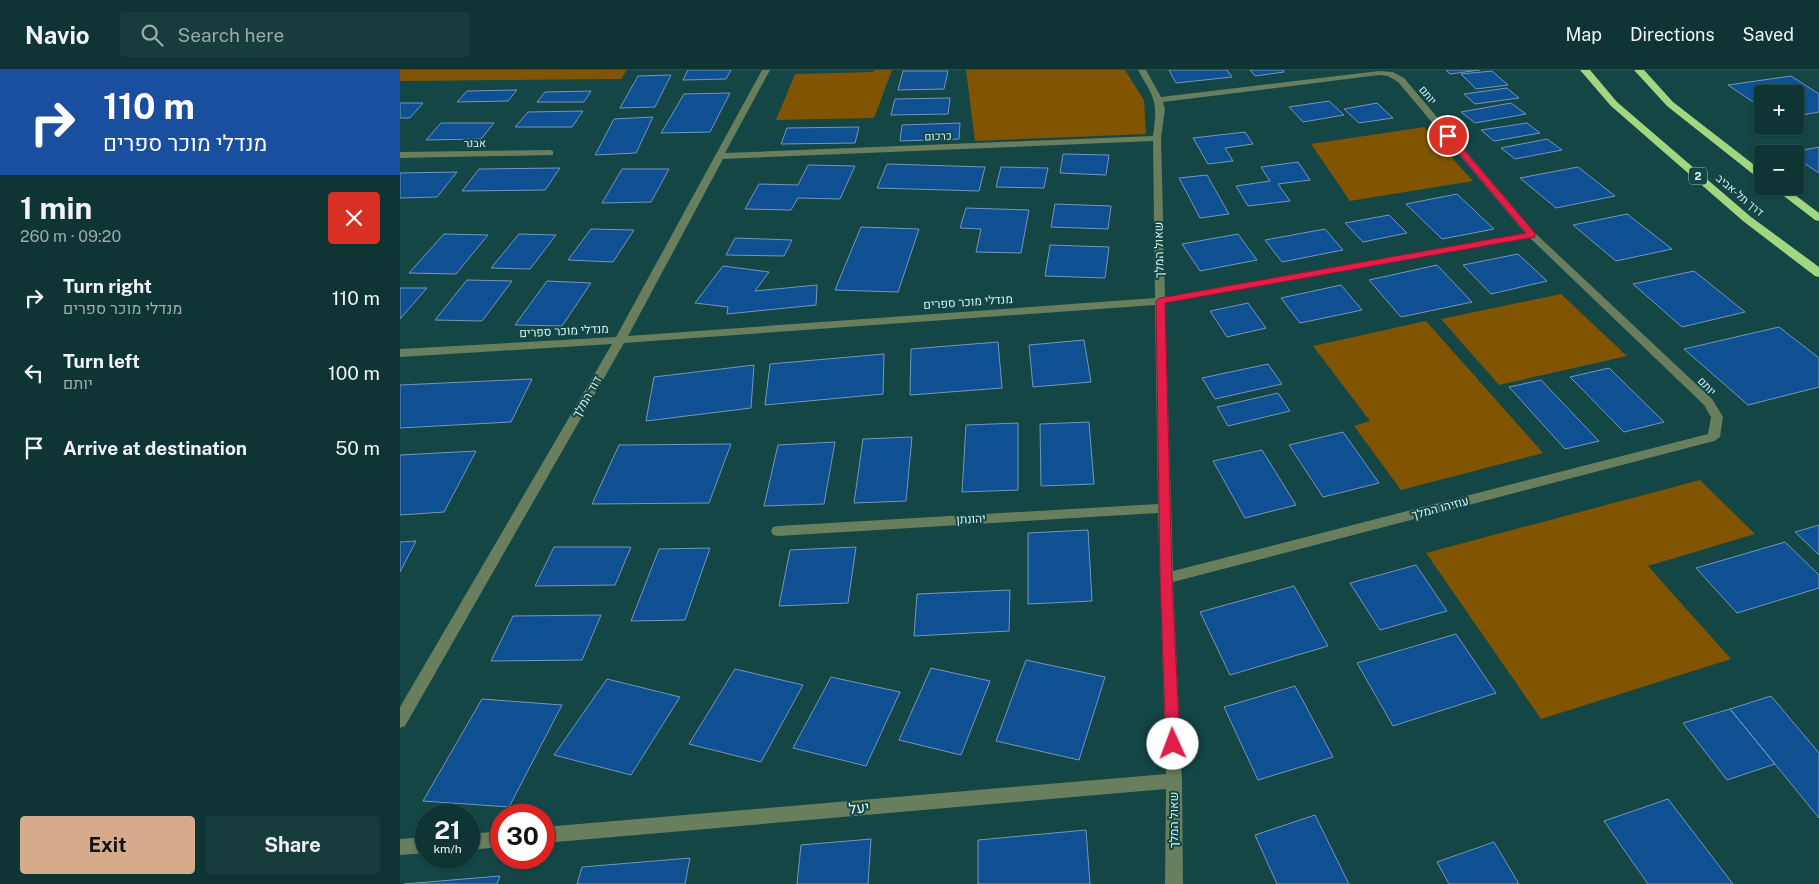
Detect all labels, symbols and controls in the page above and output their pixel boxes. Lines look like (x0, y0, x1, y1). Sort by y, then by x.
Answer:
search box (120, 12, 470, 57)
text: Navio (25, 21, 90, 49)
icon: search (138, 21, 166, 49)
text: Search here (178, 24, 284, 46)
text: Map (1565, 24, 1602, 45)
text: Directions (1630, 24, 1715, 45)
text: Saved (1743, 24, 1794, 45)
street label: יותם (1417, 83, 1439, 107)
map controls (1754, 85, 1804, 195)
button: + (1754, 85, 1804, 135)
text: 110 m (103, 86, 195, 127)
icon: right (20, 90, 85, 155)
pin (1427, 115, 1469, 157)
icon: arrive (1434, 122, 1462, 150)
text: מנדלי מוכר ספרים (103, 130, 267, 156)
street label: כרכום (924, 130, 952, 142)
street label: אבנר (464, 137, 486, 149)
button: − (1754, 145, 1804, 195)
road number: 2 (1689, 168, 1707, 184)
street label: דרך תל-אביב (1714, 172, 1766, 218)
text: 1 min (20, 190, 92, 226)
button: close (328, 192, 380, 244)
street label: שאול המלך (1152, 222, 1166, 278)
text: 260 m · 09:20 (20, 227, 121, 246)
text: Turn right (63, 275, 152, 297)
icon: right (20, 284, 48, 312)
text: 110 m (332, 287, 380, 309)
street label: מנדלי מוכר ספרים (923, 292, 1013, 312)
text: מנדלי מוכר ספרים (63, 299, 183, 318)
street label: מנדלי מוכר ספרים (519, 322, 609, 340)
text: Turn left (63, 350, 140, 372)
icon: left (20, 359, 48, 387)
text: 100 m (328, 362, 380, 384)
text: יותם (63, 374, 93, 393)
street label: דוד המלך (570, 374, 604, 420)
street label: יותם (1696, 374, 1718, 398)
icon: arrive (20, 434, 48, 462)
text: Arrive at destination (63, 437, 247, 459)
text: 50 m (335, 437, 380, 459)
street label: עוזיהו המלך (1410, 494, 1470, 522)
street label: יהונתן (956, 511, 986, 527)
position arrow (1146, 717, 1198, 769)
street label: שאול המלך (1167, 792, 1181, 848)
street label: יעל (848, 798, 870, 817)
speed limit sign: 30 (490, 804, 555, 869)
text: 21 (434, 815, 461, 845)
button: Exit (20, 816, 195, 874)
button: Share (205, 816, 380, 874)
text: km/h (433, 842, 462, 856)

